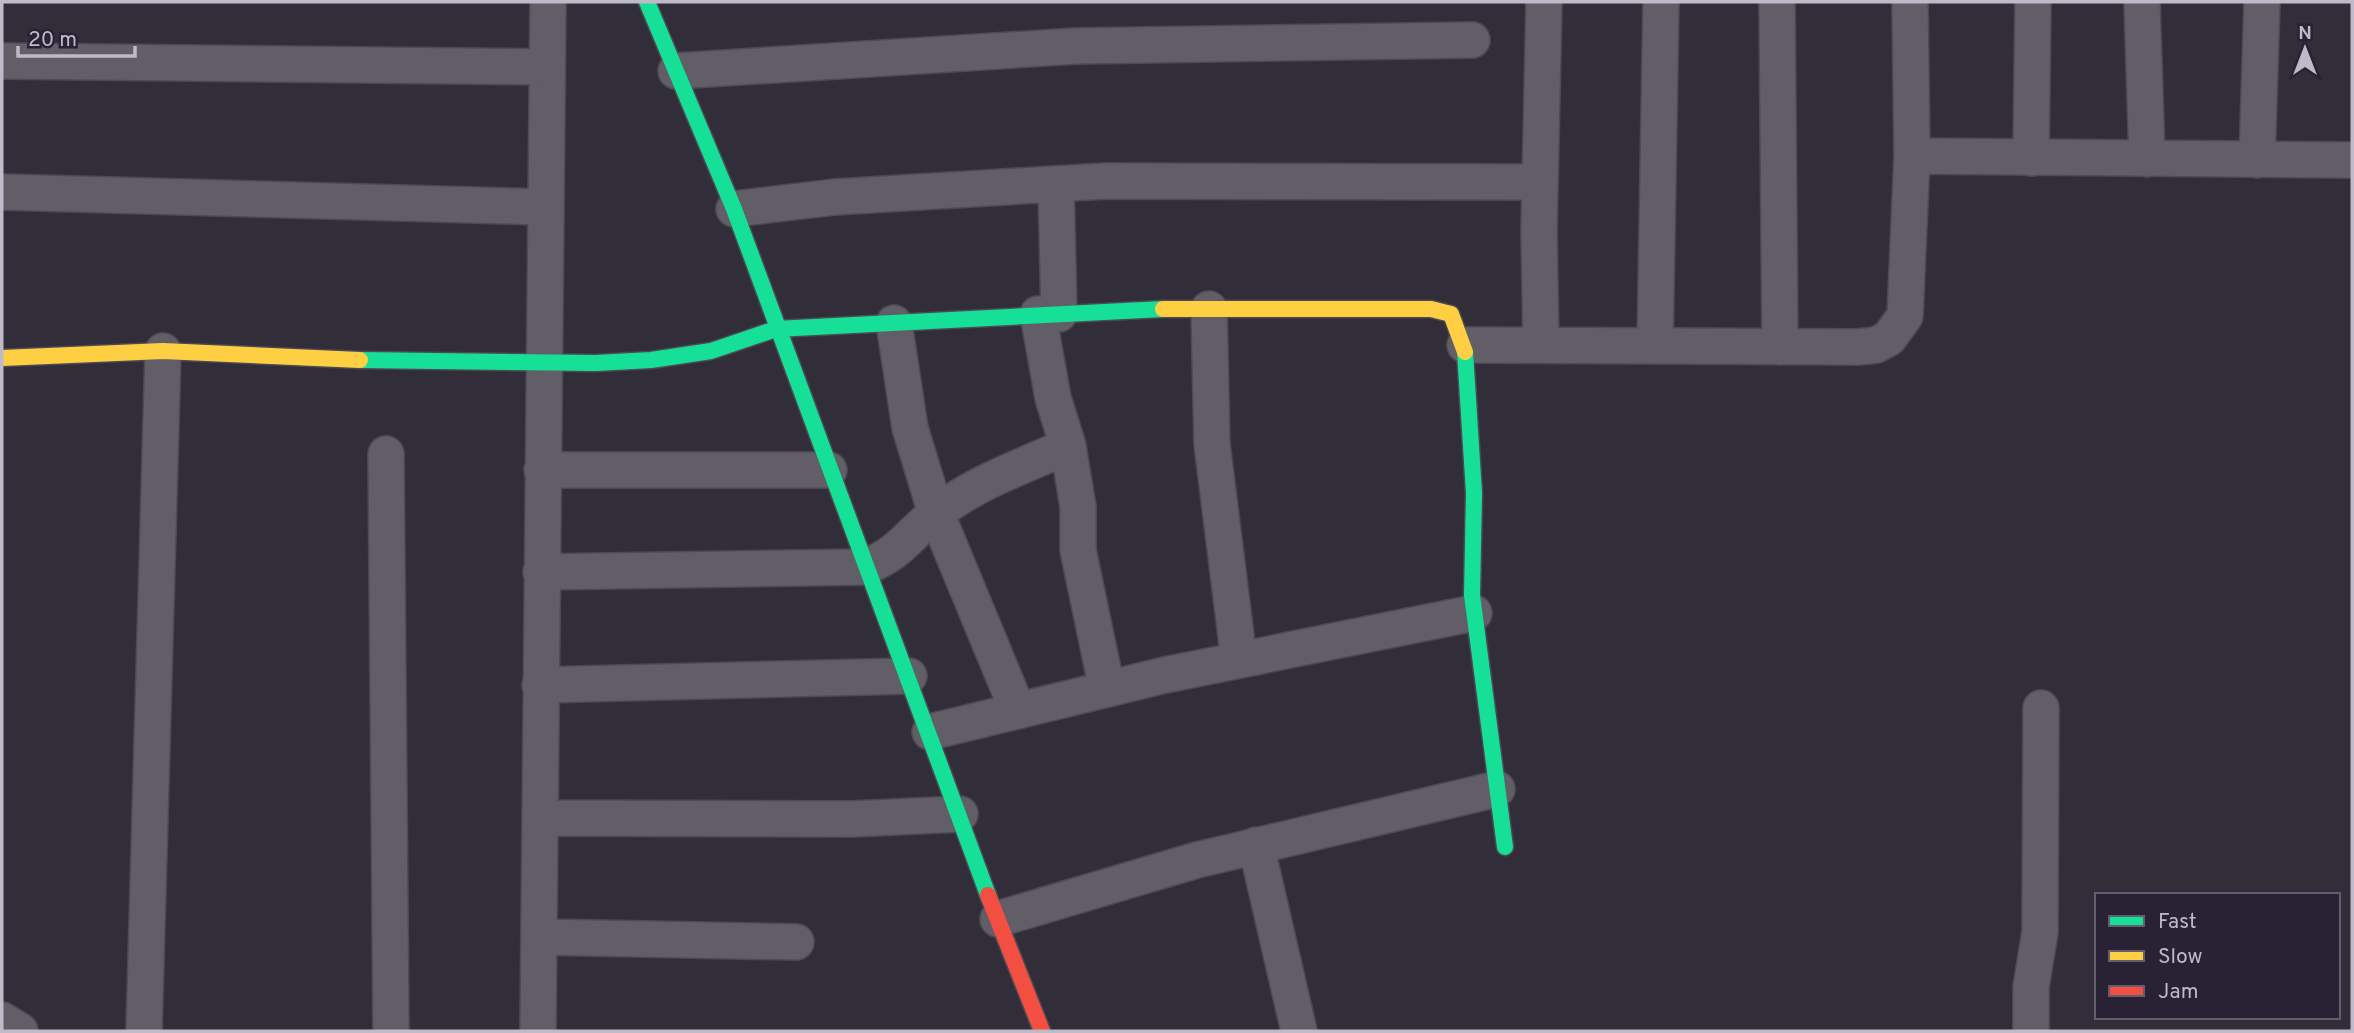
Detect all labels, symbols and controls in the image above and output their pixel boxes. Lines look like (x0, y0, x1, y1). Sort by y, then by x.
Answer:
scale bar (18, 14, 135, 58)
north arrow (2270, 14, 2340, 84)
text: N (2298, 22, 2312, 46)
text: 20 m (28, 27, 77, 54)
legend (2095, 893, 2340, 1019)
text: Fast (2158, 909, 2197, 936)
text: Slow (2158, 944, 2203, 971)
text: Jam (2158, 979, 2199, 1006)

